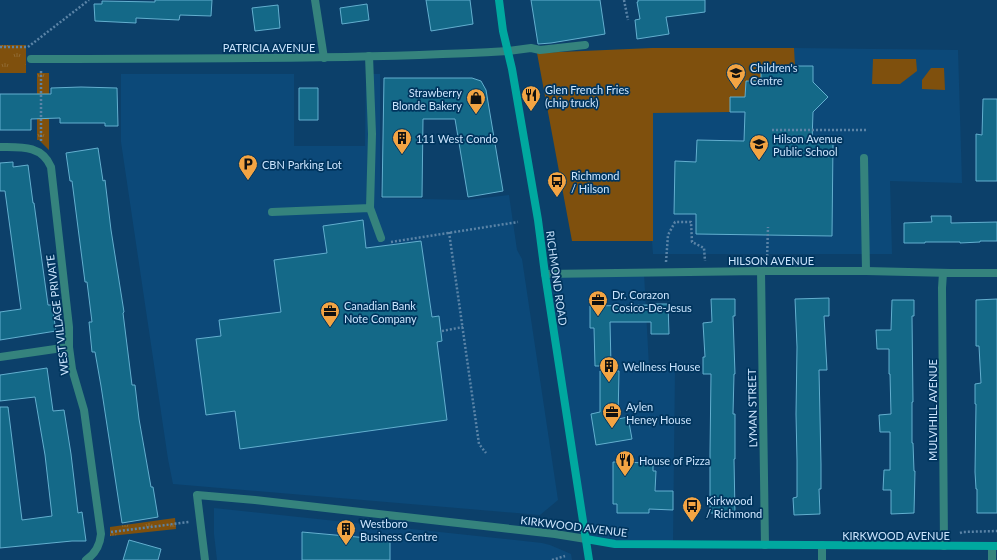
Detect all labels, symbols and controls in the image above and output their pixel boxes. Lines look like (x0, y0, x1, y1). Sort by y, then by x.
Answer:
street label: PATRICIA AVENUE (223, 41, 315, 54)
place label: Children's Centre (750, 61, 798, 87)
school or university icon: Children's Centre (725, 62, 747, 90)
place label: Glen French Fries (chip truck) (545, 83, 629, 109)
restaurant icon: Glen French Fries (chip truck) (520, 84, 542, 112)
place label: Strawberry Blonde Bakery (392, 86, 462, 112)
shop icon: Strawberry Blonde Bakery (465, 87, 487, 115)
building icon: 111 West Condo (391, 127, 413, 155)
place label: 111 West Condo (416, 132, 498, 145)
place label: Hilson Avenue Public School (773, 132, 843, 158)
school or university icon: Hilson Avenue Public School (748, 133, 770, 161)
parking icon: CBN Parking Lot (237, 153, 259, 181)
place label: CBN Parking Lot (262, 158, 342, 171)
place label: Richmond / Hilson (571, 169, 619, 195)
bus stop icon: Richmond / Hilson (546, 170, 568, 198)
street label: RICHMOND ROAD (544, 230, 570, 326)
street label: WEST VILLAGE PRIVATE (43, 254, 71, 376)
street label: HILSON AVENUE (728, 254, 814, 267)
place label: Dr. Corazon Cosico-De-Jesus (612, 288, 692, 314)
office icon: Dr. Corazon Cosico-De-Jesus (587, 289, 609, 317)
place label: Canadian Bank Note Company (344, 299, 417, 325)
office icon: Canadian Bank Note Company (319, 300, 341, 328)
building icon: Wellness House (598, 355, 620, 383)
street label: MULVIHILL AVENUE (926, 359, 939, 461)
place label: Wellness House (623, 360, 700, 373)
street label: LYMAN STREET (745, 368, 759, 448)
place label: Aylen Heney House (626, 400, 691, 426)
office icon: Aylen Heney House (601, 401, 623, 429)
restaurant icon: House of Pizza (614, 449, 636, 477)
place label: House of Pizza (639, 454, 710, 467)
place label: Kirkwood / Richmond (706, 494, 762, 520)
bus stop icon: Kirkwood / Richmond (681, 495, 703, 523)
street label: KIRKWOOD AVENUE (520, 513, 628, 539)
place label: Westboro Business Centre (360, 517, 438, 543)
building icon: Westboro Business Centre (335, 518, 357, 546)
street label: KIRKWOOD AVENUE (842, 529, 950, 542)

